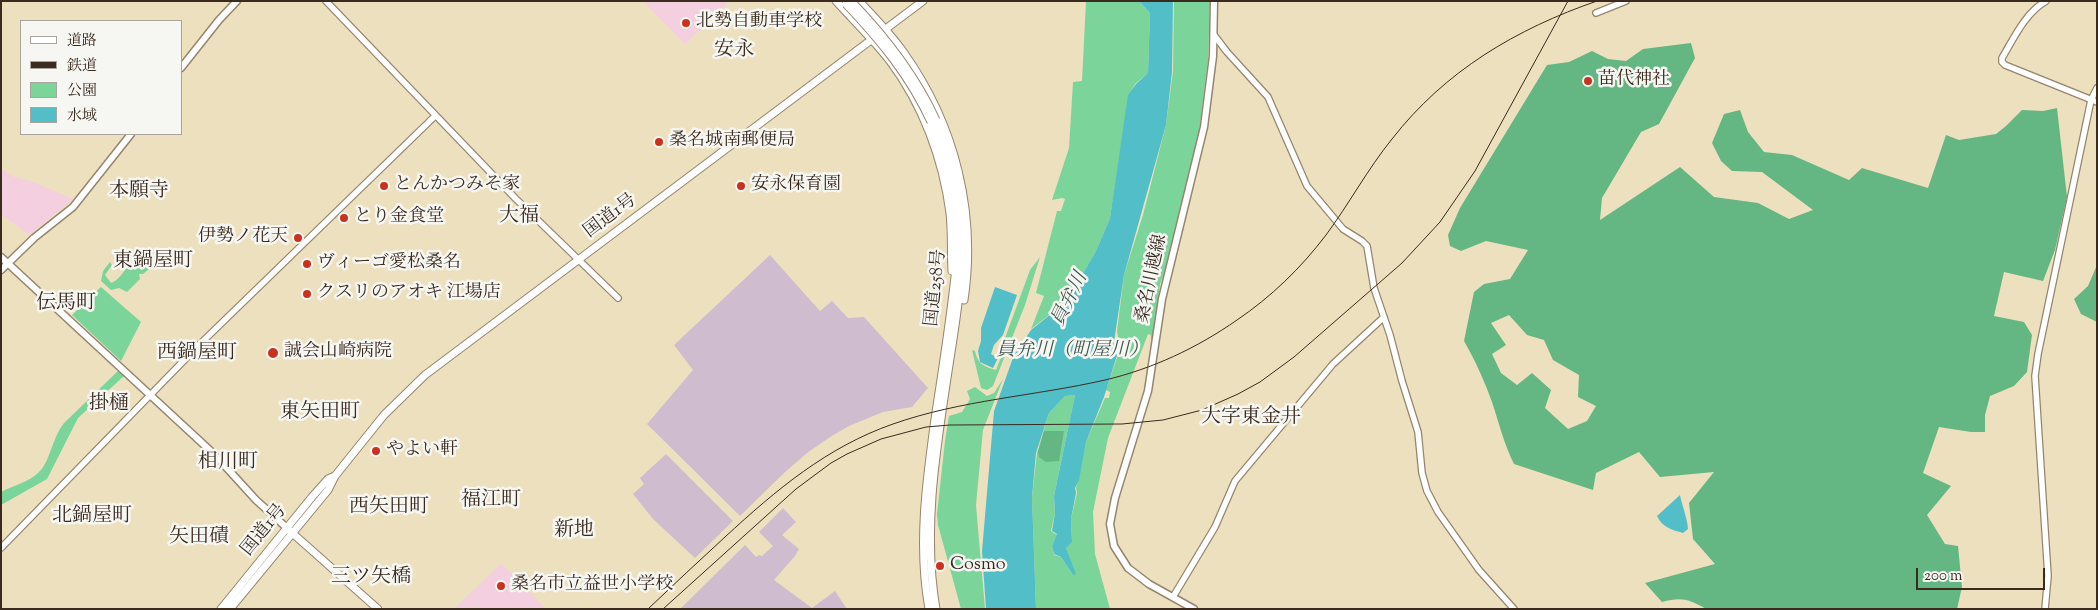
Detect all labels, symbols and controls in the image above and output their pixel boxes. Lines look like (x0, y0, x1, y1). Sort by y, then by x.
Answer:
place label: 北勢自動車学校 (696, 12, 822, 34)
marker: 北勢自動車学校 (680, 17, 692, 29)
legend (20, 20, 182, 135)
text: 道路 (67, 31, 97, 52)
district label: 安永 (714, 40, 754, 64)
text: 鉄道 (67, 56, 97, 77)
place label: 苗代神社 (1598, 70, 1670, 92)
marker: 苗代神社 (1582, 75, 1594, 87)
text: 公園 (67, 81, 97, 102)
text: 水域 (67, 106, 97, 127)
place label: 桑名城南郵便局 (669, 131, 795, 153)
marker: 桑名城南郵便局 (653, 136, 665, 148)
place label: とんかつみそ家 (394, 175, 520, 197)
place label: 安永保育園 (751, 175, 841, 197)
marker: とんかつみそ家 (378, 180, 390, 192)
marker: 安永保育園 (735, 180, 747, 192)
district label: 本願寺 (109, 181, 169, 205)
street label: 国道1号 (580, 190, 642, 244)
district label: 大福 (499, 206, 539, 230)
place label: とり金食堂 (354, 207, 444, 229)
marker: とり金食堂 (338, 212, 350, 224)
place label: 伊勢ノ花天 (198, 227, 288, 249)
marker: 伊勢ノ花天 (292, 232, 304, 244)
street label: 桑名川越線 (1133, 233, 1173, 325)
street label: 国道258号 (922, 248, 952, 328)
district label: 東鍋屋町 (113, 251, 193, 275)
place label: ヴィーゴ愛松桑名 (317, 253, 461, 275)
marker: ヴィーゴ愛松桑名 (301, 258, 313, 270)
water label: 員弁川 (1048, 269, 1094, 331)
place label: クスリのアオキ 江場店 (317, 283, 501, 305)
marker: クスリのアオキ 江場店 (301, 288, 313, 300)
district label: 伝馬町 (36, 293, 96, 317)
water label: 員弁川（町屋川） (996, 341, 1148, 363)
place label: 誠会山崎病院 (284, 342, 392, 364)
district label: 西鍋屋町 (157, 343, 237, 367)
marker: 誠会山崎病院 (266, 346, 280, 360)
district label: 掛樋 (89, 394, 129, 418)
district label: 東矢田町 (280, 402, 360, 426)
district label: 大字東金井 (1201, 407, 1301, 431)
place label: やよい軒 (386, 440, 458, 462)
marker: やよい軒 (370, 445, 382, 457)
district label: 相川町 (198, 452, 258, 476)
district label: 福江町 (461, 490, 521, 514)
district label: 西矢田町 (349, 497, 429, 521)
street label: 国道1号 (238, 501, 292, 561)
district label: 北鍋屋町 (52, 506, 132, 530)
district label: 新地 (554, 520, 594, 544)
district label: 矢田磧 (169, 527, 229, 551)
place label: Cosmo (950, 555, 1005, 577)
scale bar (1918, 558, 2047, 590)
marker: Cosmo (934, 560, 946, 572)
text: 200 m (1924, 566, 1963, 587)
district label: 三ツ矢橋 (331, 567, 411, 591)
place label: 桑名市立益世小学校 (511, 575, 673, 597)
marker: 桑名市立益世小学校 (495, 580, 507, 592)

